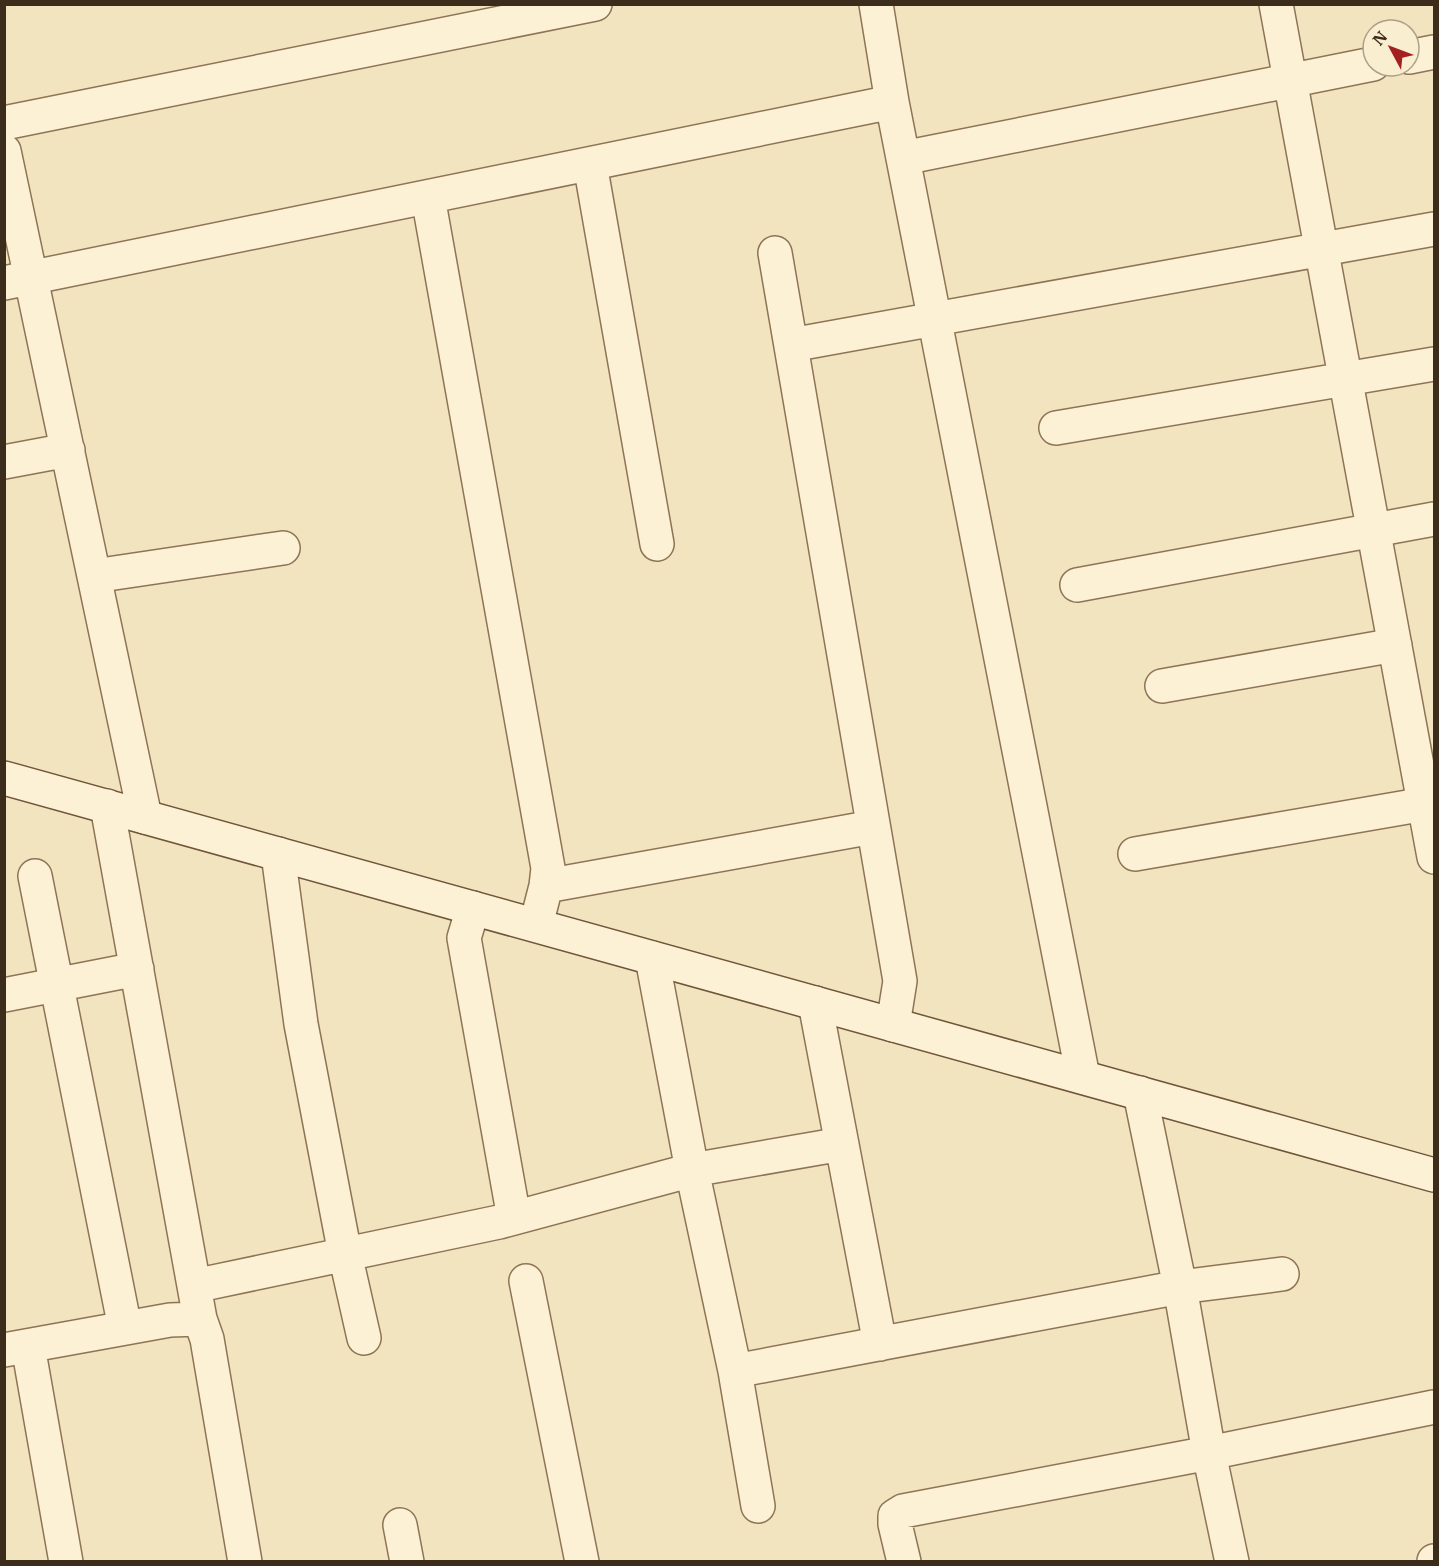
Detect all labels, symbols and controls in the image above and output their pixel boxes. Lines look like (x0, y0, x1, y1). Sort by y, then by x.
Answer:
north arrow (1361, 18, 1421, 78)
text: N (1368, 27, 1391, 49)

